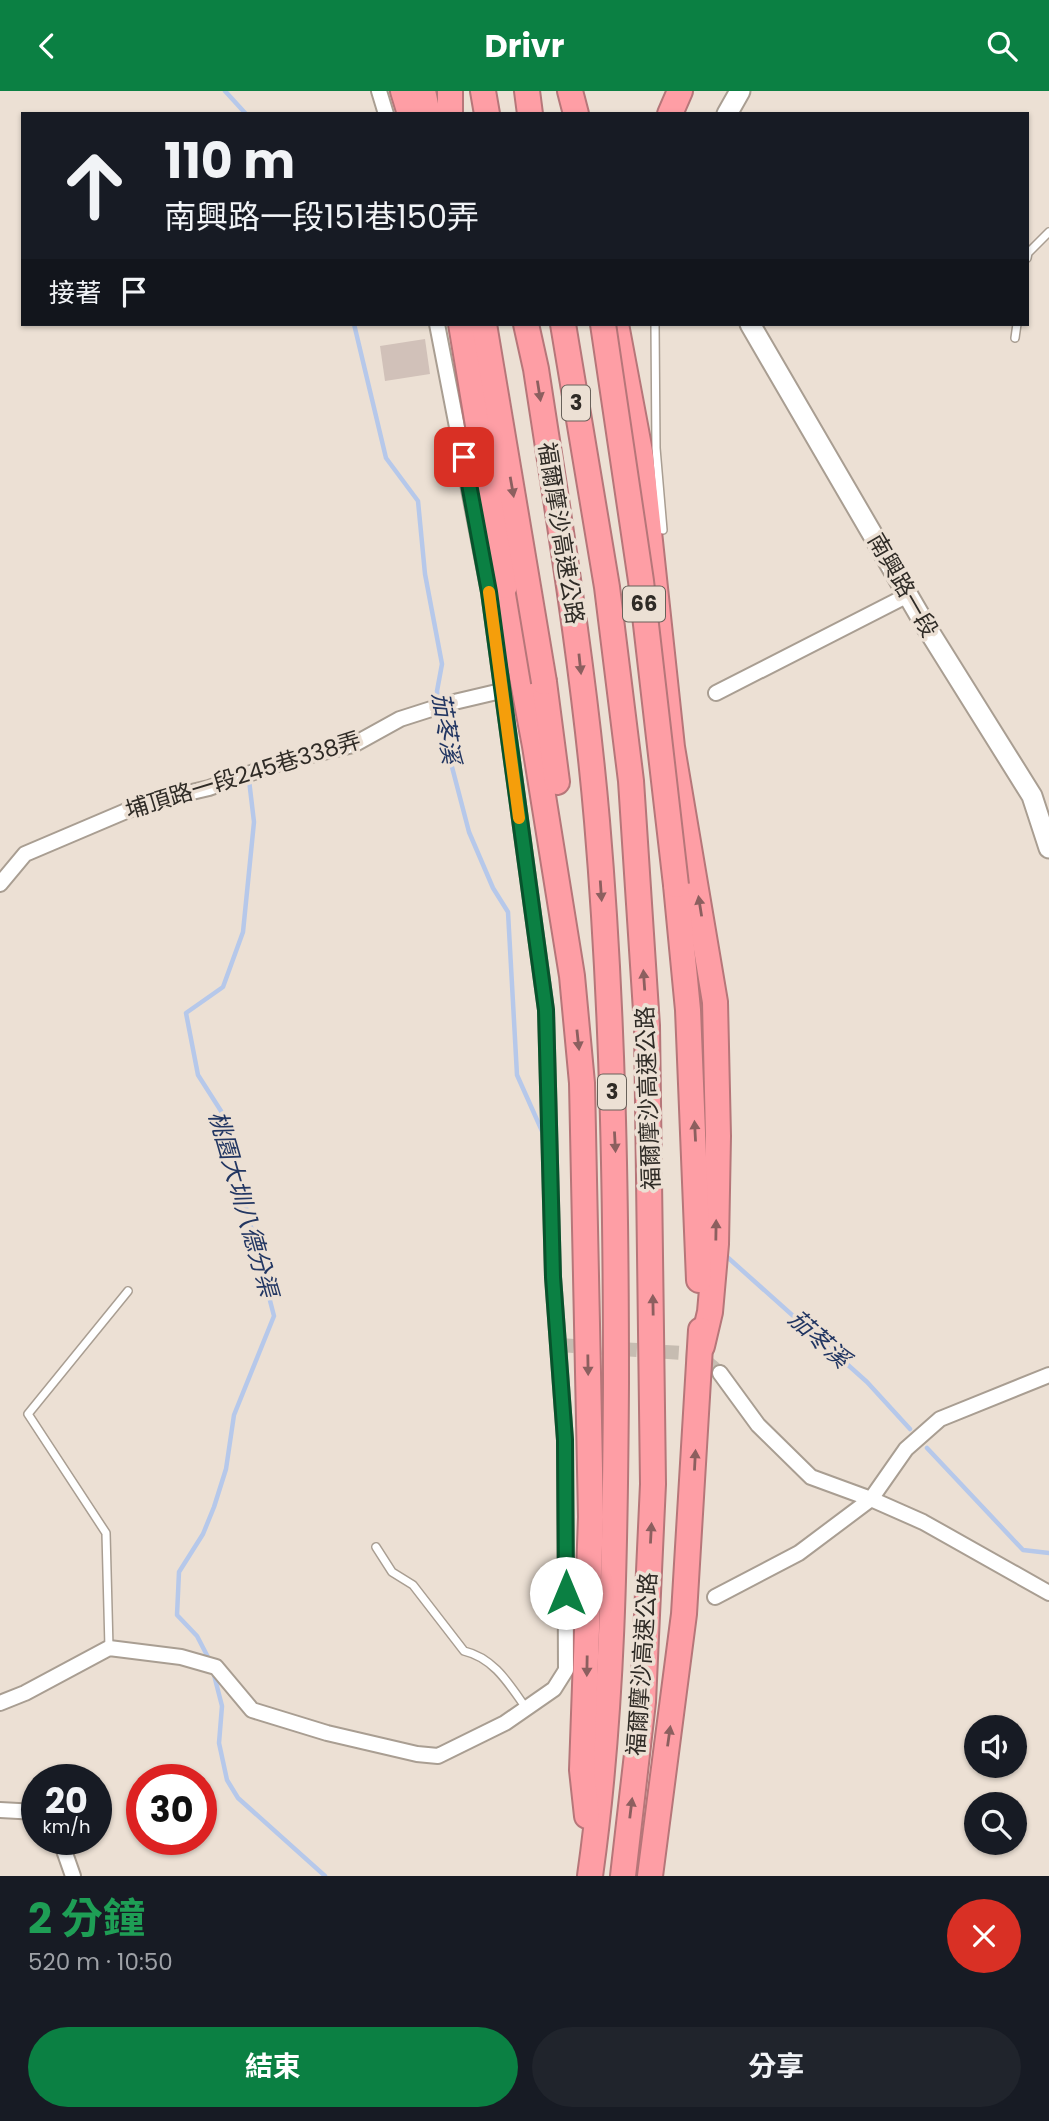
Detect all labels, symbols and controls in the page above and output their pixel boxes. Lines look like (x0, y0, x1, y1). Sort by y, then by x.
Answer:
text: Drivr (484, 23, 565, 68)
icon: back (28, 27, 66, 65)
icon: search (983, 27, 1021, 65)
text: 110 m (164, 127, 295, 195)
icon: ahead (49, 140, 140, 231)
text: 南興路一段151巷150弄 (164, 194, 479, 239)
icon: arrive (115, 273, 153, 311)
text: 接著 (49, 275, 101, 311)
one-way arrow (534, 380, 545, 402)
road number: 3 (562, 385, 590, 421)
pin (434, 427, 494, 487)
icon: arrive (445, 438, 483, 476)
street label: 福爾摩沙高速公路 (531, 440, 591, 626)
one-way arrow (507, 477, 518, 499)
street label: 南興路一段 (860, 527, 946, 643)
road number: 66 (623, 587, 665, 621)
one-way arrow (575, 653, 586, 675)
water label: 茄苳溪 (425, 690, 469, 769)
street label: 埔頂路一段245巷338弄 (121, 724, 365, 826)
one-way arrow (596, 880, 607, 902)
one-way arrow (694, 894, 705, 916)
one-way arrow (638, 969, 649, 991)
street label: 福爾摩沙高速公路 (629, 1005, 667, 1191)
one-way arrow (573, 1029, 584, 1051)
road number: 3 (598, 1075, 626, 1109)
water label: 桃園大圳八德分渠 (201, 1107, 287, 1304)
one-way arrow (689, 1119, 700, 1141)
one-way arrow (609, 1131, 620, 1153)
one-way arrow (710, 1218, 722, 1240)
one-way arrow (647, 1294, 659, 1316)
water label: 茄苳溪 (782, 1302, 859, 1377)
one-way arrow (583, 1355, 594, 1377)
one-way arrow (690, 1449, 701, 1471)
one-way arrow (645, 1521, 656, 1543)
position arrow (529, 1556, 603, 1630)
street label: 福爾摩沙高速公路 (620, 1571, 664, 1757)
one-way arrow (582, 1656, 593, 1678)
map controls (964, 1715, 1027, 1855)
button: sound (964, 1715, 1027, 1778)
one-way arrow (664, 1724, 675, 1746)
speed limit sign: 30 (126, 1764, 217, 1855)
text: 20 (45, 1776, 88, 1825)
button: search (964, 1792, 1027, 1855)
one-way arrow (625, 1797, 636, 1819)
text: km/h (43, 1814, 90, 1839)
text: 2 分鐘 (28, 1889, 145, 1948)
button: close (947, 1899, 1021, 1973)
text: 520 m · 10:50 (28, 1946, 173, 1978)
button: 結束 (28, 2027, 518, 2107)
button: 分享 (532, 2027, 1021, 2107)

